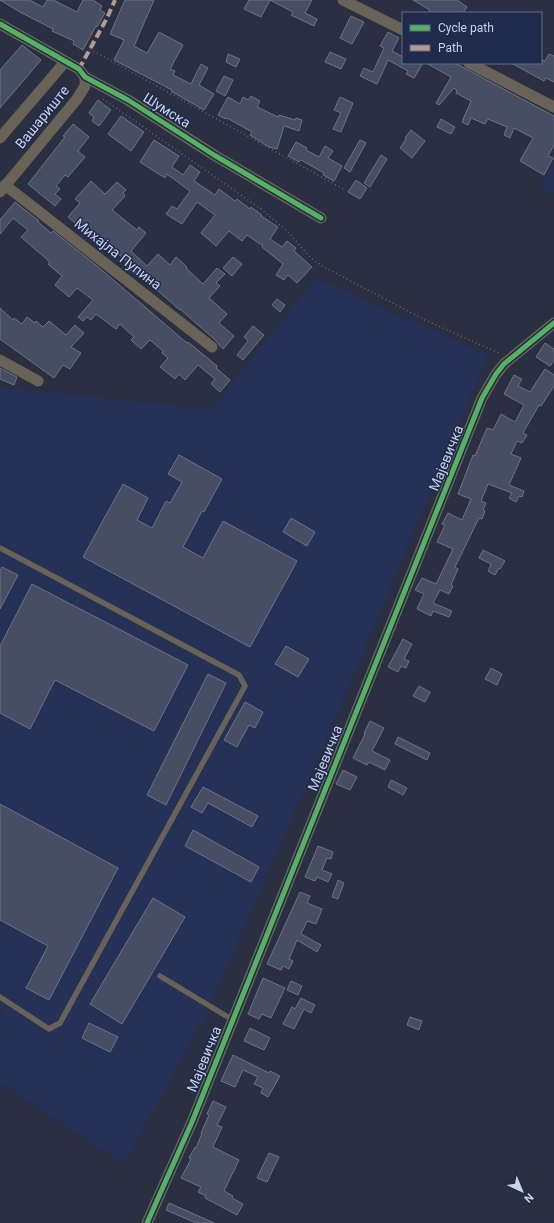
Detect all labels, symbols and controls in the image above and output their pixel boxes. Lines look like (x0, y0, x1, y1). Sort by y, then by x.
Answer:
legend (402, 12, 542, 64)
text: Cycle path (438, 21, 494, 35)
text: Path (438, 41, 463, 55)
street label: Вашариште (12, 82, 72, 152)
street label: Шумска (140, 89, 194, 131)
street label: Михајла Пупина (71, 215, 165, 293)
street label: Мајевичка (426, 423, 466, 493)
street label: Мајевичка (305, 723, 345, 793)
street label: Мајевичка (184, 1024, 224, 1094)
north arrow (502, 1171, 542, 1211)
text: N (521, 1190, 536, 1205)

